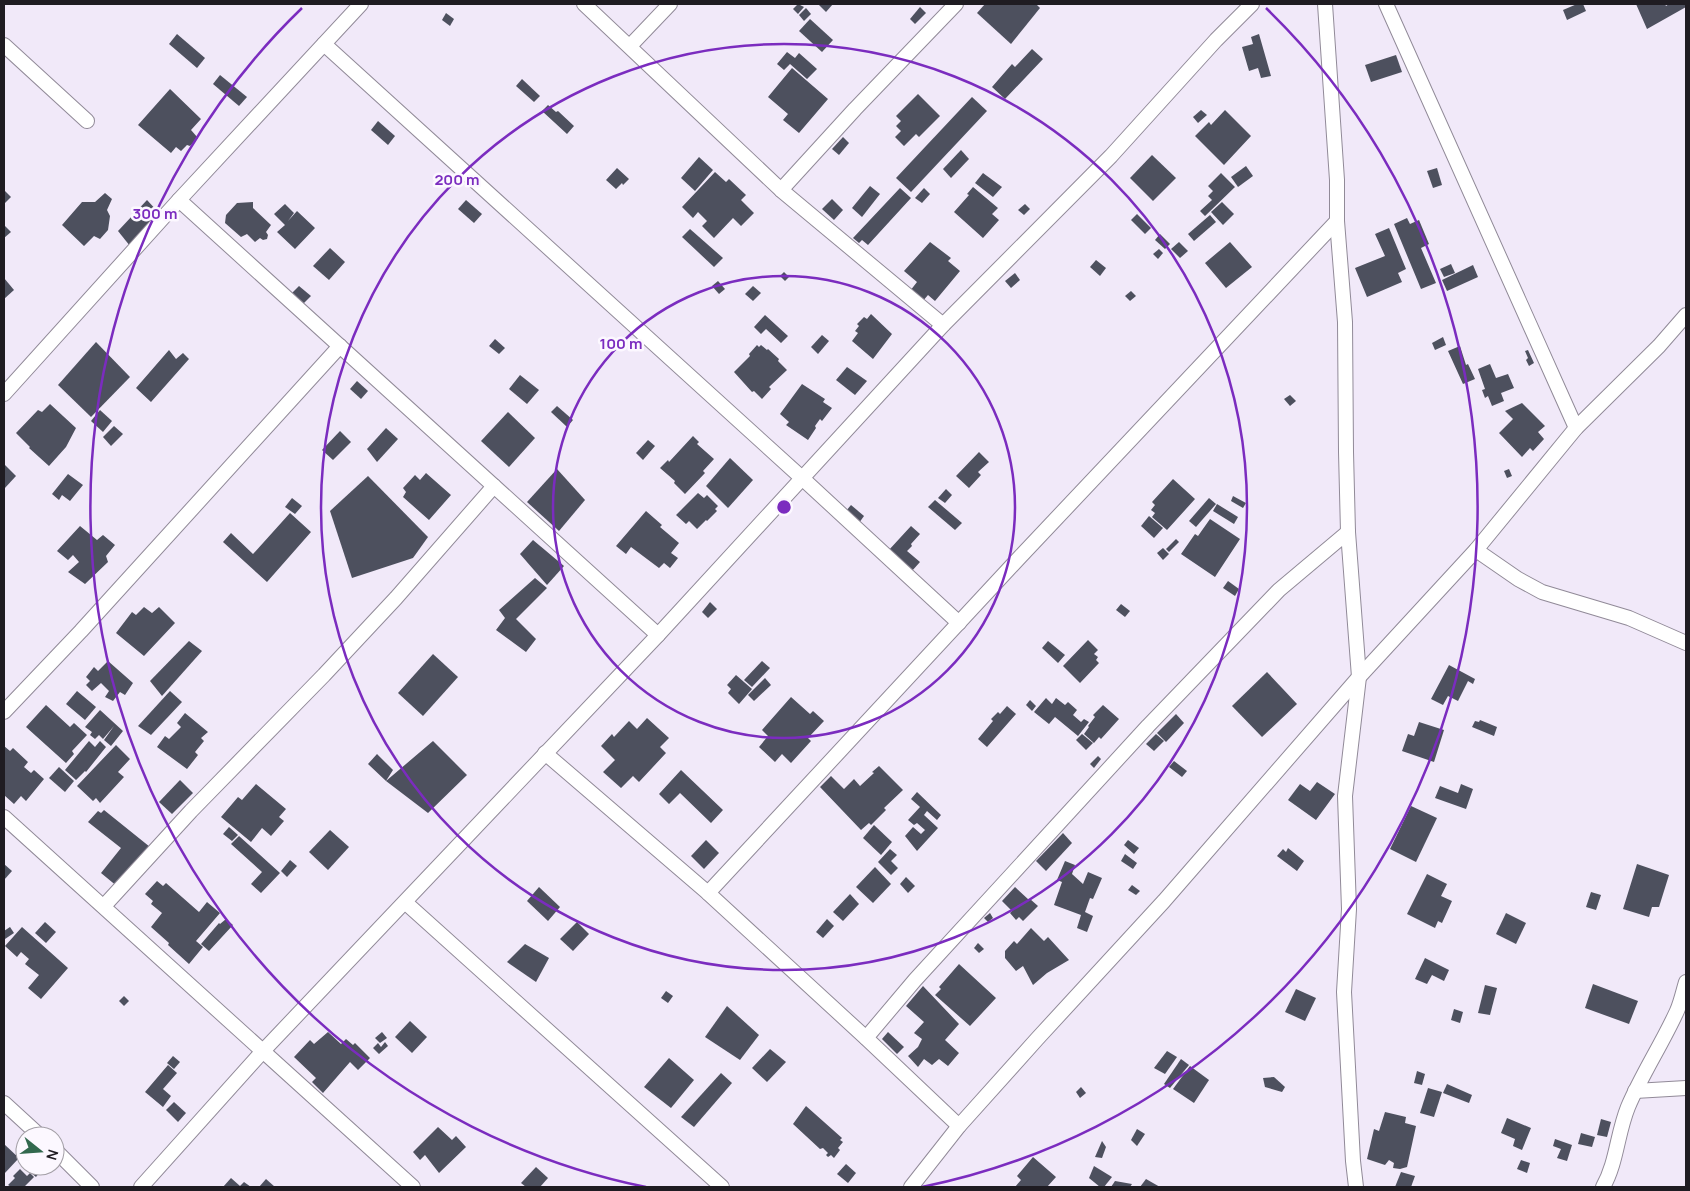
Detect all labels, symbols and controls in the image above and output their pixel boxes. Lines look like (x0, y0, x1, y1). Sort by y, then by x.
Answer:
text: 200 m (434, 169, 480, 190)
text: 300 m (133, 203, 177, 224)
text: 100 m (600, 333, 642, 354)
centre of rings (775, 498, 793, 516)
north arrow (15, 1126, 65, 1176)
text: N (42, 1147, 63, 1163)

